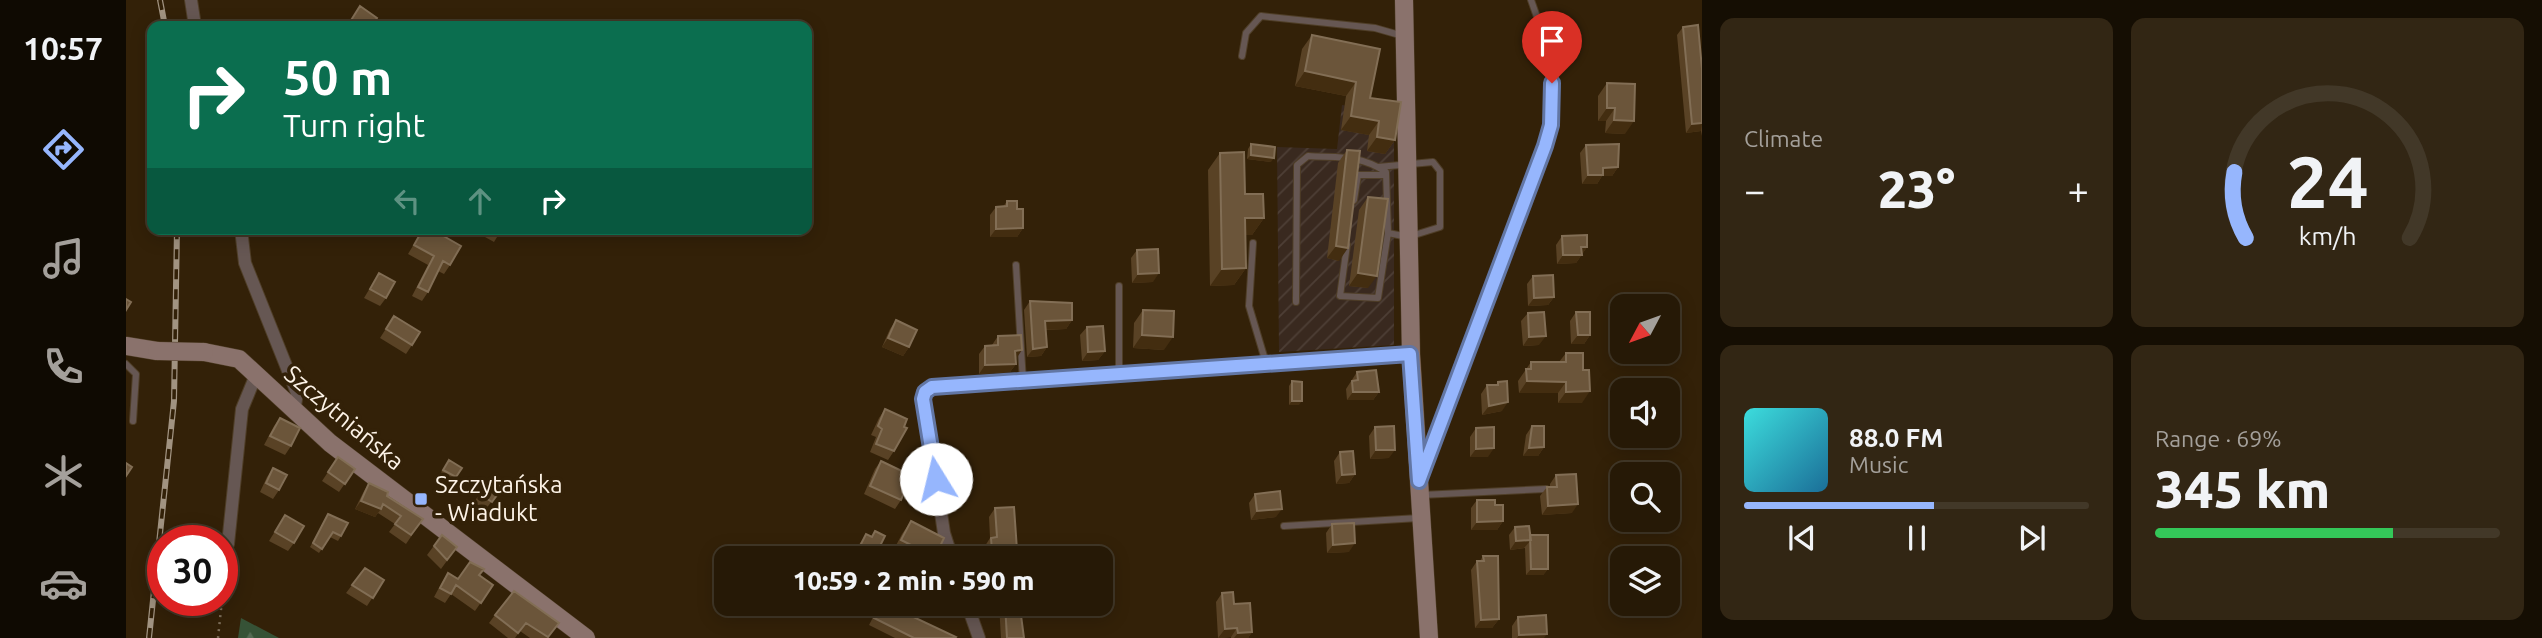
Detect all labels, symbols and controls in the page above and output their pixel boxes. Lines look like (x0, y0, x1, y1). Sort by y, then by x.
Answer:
pin (1522, 11, 1582, 83)
icon: arrive (1533, 22, 1571, 60)
text: 10:57 (23, 30, 103, 66)
icon: right (168, 49, 259, 140)
text: 50 m (283, 49, 392, 104)
text: Turn right (283, 107, 425, 143)
icon: directions (39, 125, 88, 174)
text: Climate (1744, 126, 1823, 151)
text: 24 (2286, 141, 2369, 223)
text: 23° (1878, 160, 1955, 218)
text: − (1744, 169, 1765, 211)
text: + (2068, 169, 2089, 211)
icon: left (388, 182, 426, 220)
icon: ahead (461, 182, 499, 220)
icon: right (534, 182, 572, 220)
text: km/h (2299, 222, 2356, 250)
icon: music (39, 234, 88, 283)
north arrow (1610, 294, 1680, 364)
map controls (1610, 294, 1680, 616)
icon: phone (39, 342, 88, 391)
street label: Szczytniańska (279, 360, 409, 475)
button: sound (1610, 378, 1680, 448)
text: 88.0 FM (1849, 423, 1943, 452)
text: Range · 69% (2155, 426, 2282, 451)
position arrow (899, 442, 973, 516)
icon: climate (39, 451, 88, 500)
text: Music (1849, 452, 1908, 477)
text: 345 km (2155, 460, 2330, 518)
button: search (1610, 462, 1680, 532)
place label: Szczytańska - Wiadukt (435, 471, 563, 526)
marker: Szczytańska - Wiadukt (413, 491, 429, 507)
icon: previous (1783, 519, 1821, 557)
icon: pause (1898, 519, 1936, 557)
icon: next (2013, 519, 2051, 557)
speed limit sign: 30 (147, 525, 238, 616)
button: layers (1610, 546, 1680, 616)
icon: car (39, 559, 88, 608)
text: 10:59 · 2 min · 590 m (793, 566, 1034, 595)

